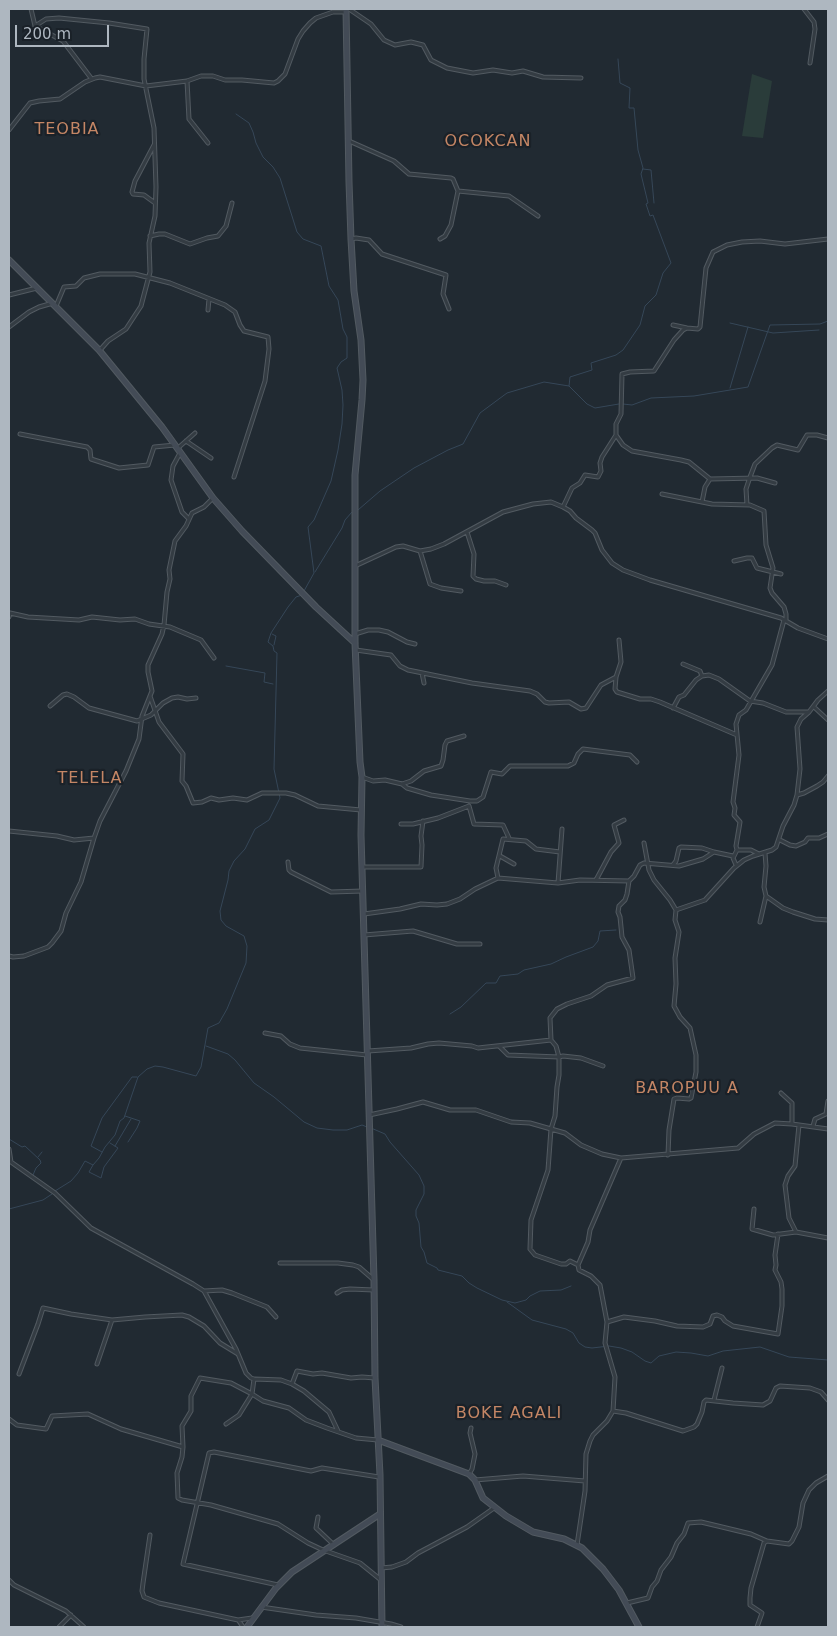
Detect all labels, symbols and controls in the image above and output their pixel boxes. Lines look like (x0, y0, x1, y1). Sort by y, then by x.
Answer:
scale bar (18, 15, 111, 47)
text: 200 m (23, 25, 71, 43)
district label: TEOBIA (34, 120, 100, 140)
district label: OCOKCAN (444, 132, 532, 152)
district label: TELELA (57, 769, 123, 789)
district label: BAROPUU A (634, 1079, 740, 1099)
district label: BOKE AGALI (454, 1404, 564, 1424)

